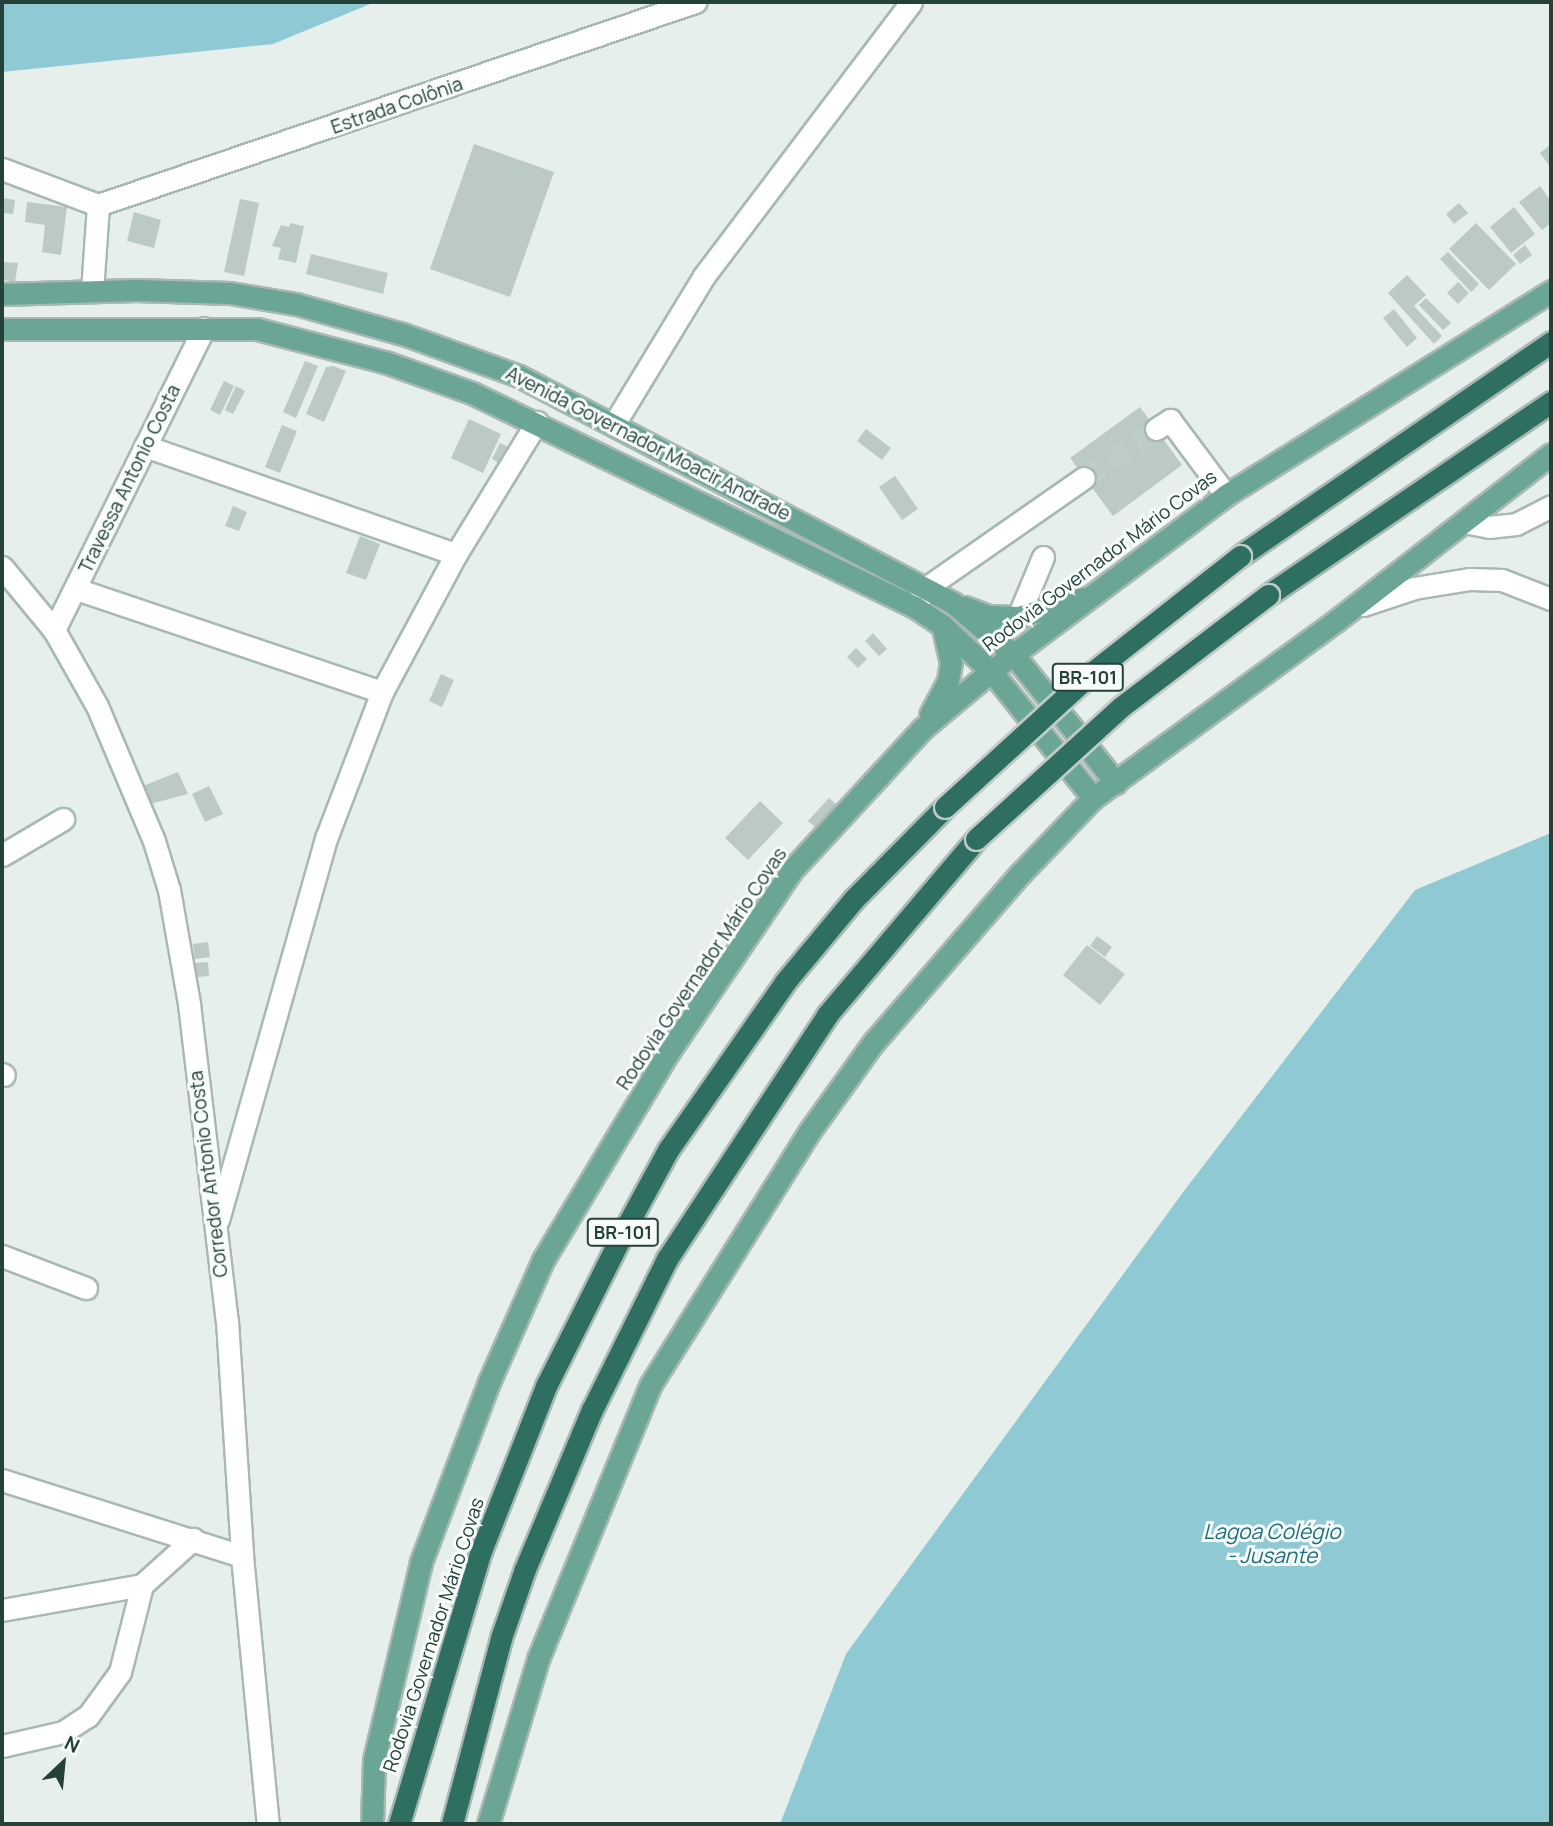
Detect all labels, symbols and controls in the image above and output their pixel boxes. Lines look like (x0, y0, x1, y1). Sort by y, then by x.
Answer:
street label: Estrada Colônia (328, 73, 466, 139)
street label: Avenida Governador Moacir Andrade (502, 362, 794, 526)
street label: Travessa Antonio Costa (74, 381, 186, 577)
street label: Rodovia Governador Mário Covas (978, 465, 1222, 657)
road number: BR-101 (1051, 662, 1125, 692)
street label: Rodovia Governador Mário Covas (612, 844, 792, 1094)
street label: Corredor Antonio Costa (185, 1069, 233, 1279)
road number: BR-101 (586, 1218, 660, 1246)
street label: Rodovia Governador Mário Covas (379, 1495, 489, 1775)
water label: Lagoa Colégio - Jusante (1203, 1518, 1341, 1568)
north arrow (28, 1728, 98, 1798)
text: N (60, 1729, 84, 1759)

